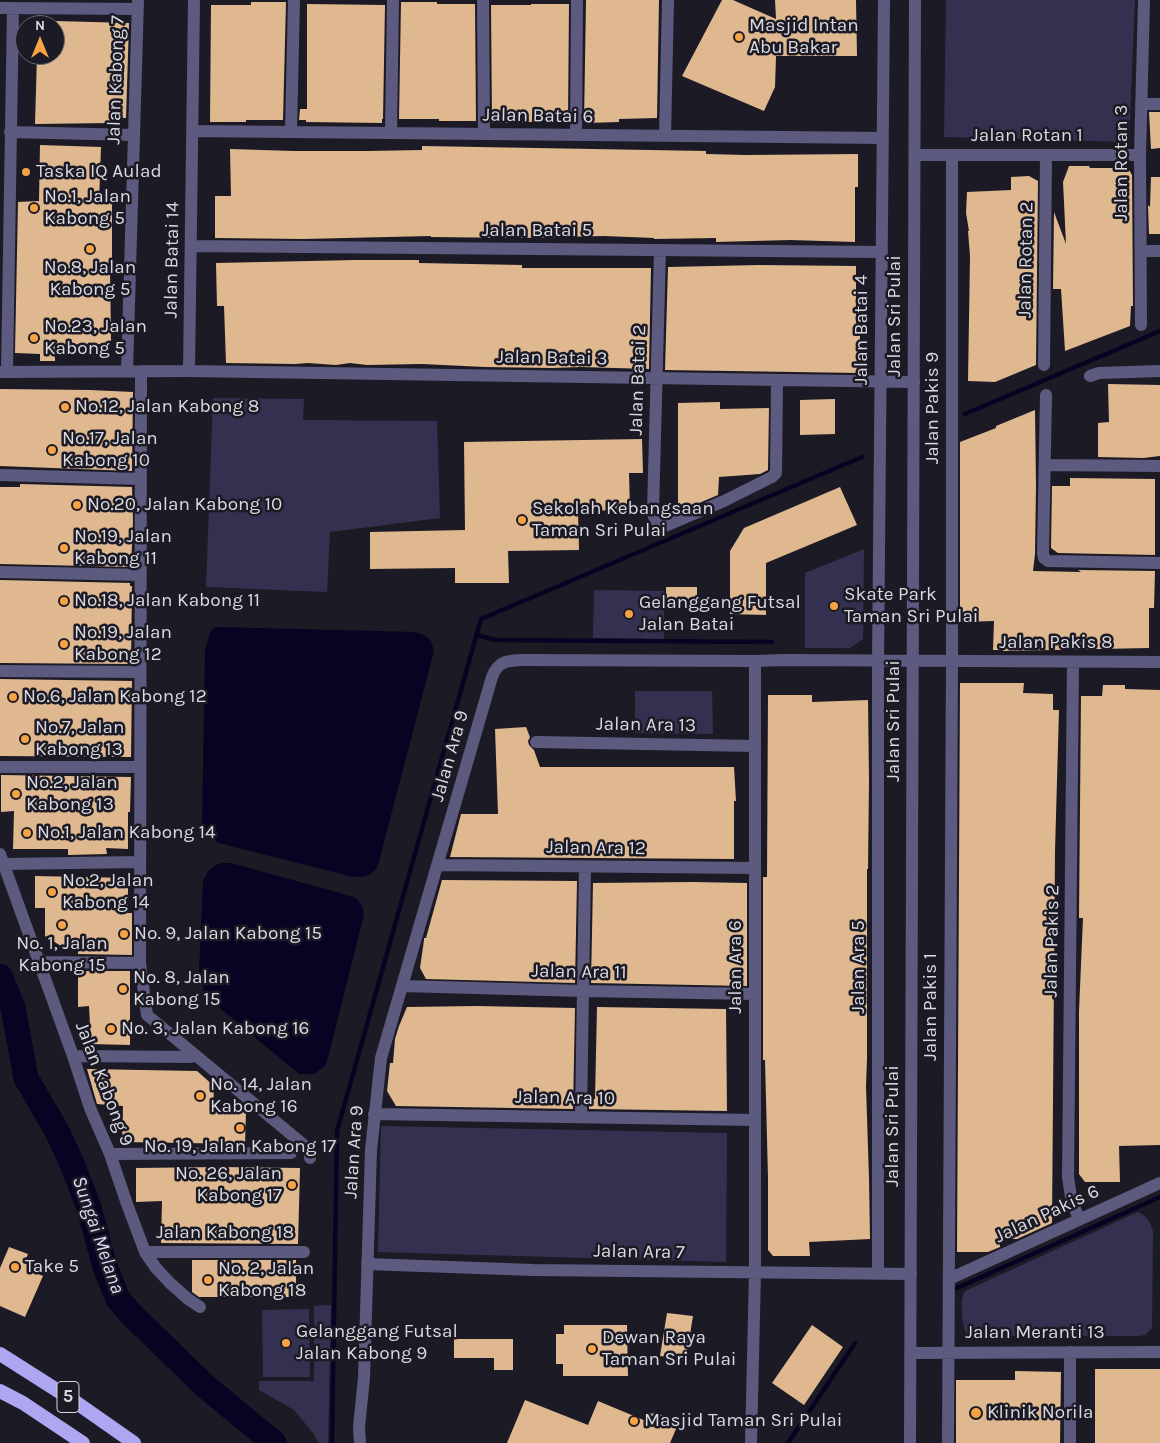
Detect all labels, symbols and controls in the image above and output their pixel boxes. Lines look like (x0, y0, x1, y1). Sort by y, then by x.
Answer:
north arrow (15, 15, 65, 65)
street label: Jalan Kabong 7 (102, 15, 130, 145)
place label: Masjid Intan Abu Bakar (749, 15, 859, 59)
text: N (35, 17, 45, 34)
marker: Masjid Intan Abu Bakar (733, 31, 745, 43)
street label: Jalan Batai 6 (482, 104, 594, 128)
street label: Jalan Rotan 3 (1111, 105, 1133, 221)
street label: Jalan Rotan 1 (971, 125, 1083, 147)
place label: Taska IQ Aulad (36, 161, 162, 183)
marker: Taska IQ Aulad (20, 166, 32, 178)
place label: No.1, Jalan Kabong 5 (44, 186, 131, 230)
street label: Jalan Batai 14 (160, 201, 184, 319)
marker: No.1, Jalan Kabong 5 (28, 202, 40, 214)
street label: Jalan Rotan 2 (1014, 202, 1038, 318)
street label: Jalan Batai 5 (482, 220, 592, 242)
marker: No.8, Jalan Kabong 5 (84, 243, 96, 255)
street label: Jalan Sri Pulai (884, 255, 906, 377)
place label: No.8, Jalan Kabong 5 (44, 257, 136, 301)
street label: Jalan Batai 4 (851, 275, 873, 385)
place label: No.23, Jalan Kabong 5 (44, 316, 147, 360)
street label: Jalan Batai 2 (625, 324, 651, 436)
marker: No.23, Jalan Kabong 5 (28, 332, 40, 344)
street label: Jalan Batai 3 (496, 346, 608, 370)
street label: Jalan Pakis 9 (922, 352, 944, 464)
place label: No.12, Jalan Kabong 8 (75, 396, 259, 418)
marker: No.12, Jalan Kabong 8 (59, 401, 71, 413)
place label: No.17, Jalan Kabong 10 (62, 428, 158, 472)
marker: No.17, Jalan Kabong 10 (46, 444, 58, 456)
place label: No.20, Jalan Kabong 10 (87, 494, 282, 516)
place label: Sekolah Kebangsaan Taman Sri Pulai (532, 498, 714, 542)
marker: No.20, Jalan Kabong 10 (71, 499, 83, 511)
marker: Sekolah Kebangsaan Taman Sri Pulai (516, 514, 528, 526)
place label: No.19, Jalan Kabong 11 (74, 526, 172, 570)
marker: No.19, Jalan Kabong 11 (58, 542, 70, 554)
place label: Skate Park Taman Sri Pulai (844, 584, 979, 628)
place label: No.18, Jalan Kabong 11 (74, 590, 260, 612)
place label: Gelanggang Futsal Jalan Batai (639, 592, 801, 636)
marker: No.18, Jalan Kabong 11 (58, 595, 70, 607)
marker: Skate Park Taman Sri Pulai (828, 600, 840, 612)
marker: Gelanggang Futsal Jalan Batai (623, 608, 635, 620)
place label: No.19, Jalan Kabong 12 (74, 622, 172, 666)
street label: Jalan Pakis 8 (999, 632, 1113, 654)
marker: No.19, Jalan Kabong 12 (58, 638, 70, 650)
street label: Jalan Sri Pulai (883, 660, 905, 782)
place label: No.6, Jalan Kabong 12 (23, 686, 207, 708)
marker: No.6, Jalan Kabong 12 (7, 691, 19, 703)
street label: Jalan Ara 9 (426, 708, 474, 804)
street label: Jalan Ara 13 (596, 713, 696, 737)
place label: No.7, Jalan Kabong 13 (35, 717, 125, 761)
marker: No.7, Jalan Kabong 13 (19, 733, 31, 745)
place label: No.2, Jalan Kabong 13 (26, 772, 118, 816)
marker: No.2, Jalan Kabong 13 (10, 788, 22, 800)
place label: No.1, Jalan Kabong 14 (37, 822, 216, 844)
marker: No.1, Jalan Kabong 14 (21, 827, 33, 839)
street label: Jalan Ara 12 (546, 836, 646, 860)
place label: No.2, Jalan Kabong 14 (62, 870, 154, 914)
street label: Jalan Pakis 2 (1040, 884, 1064, 998)
marker: No.2, Jalan Kabong 14 (46, 886, 58, 898)
marker: No. 1, Jalan Kabong 15 (56, 919, 68, 931)
street label: Jalan Ara 6 (725, 920, 747, 1014)
street label: Jalan Ara 5 (848, 920, 870, 1014)
place label: No. 9, Jalan Kabong 15 (134, 923, 322, 945)
marker: No. 9, Jalan Kabong 15 (118, 928, 130, 940)
place label: No. 1, Jalan Kabong 15 (16, 933, 108, 977)
street label: Jalan Pakis 1 (920, 953, 942, 1061)
street label: Jalan Ara 11 (531, 960, 627, 984)
place label: No. 8, Jalan Kabong 15 (133, 967, 230, 1011)
marker: No. 8, Jalan Kabong 15 (117, 983, 129, 995)
place label: No. 3, Jalan Kabong 16 (121, 1018, 309, 1040)
street label: Jalan Kabong 9 (70, 1019, 138, 1149)
marker: No. 3, Jalan Kabong 16 (105, 1023, 117, 1035)
street label: Jalan Sri Pulai (882, 1065, 904, 1187)
place label: No. 14, Jalan Kabong 16 (210, 1074, 312, 1118)
street label: Jalan Ara 10 (515, 1086, 615, 1110)
marker: No. 14, Jalan Kabong 16 (194, 1090, 206, 1102)
street label: Jalan Ara 9 (339, 1104, 369, 1200)
marker: No. 19, Jalan Kabong 17 (234, 1122, 246, 1134)
place label: No. 19, Jalan Kabong 17 (144, 1136, 336, 1158)
place label: No. 26, Jalan Kabong 17 (175, 1163, 282, 1207)
water label: Sungai Melana (67, 1173, 129, 1297)
marker: No. 26, Jalan Kabong 17 (286, 1179, 298, 1191)
street label: Jalan Pakis 6 (991, 1180, 1103, 1248)
street label: Jalan Kabong 18 (156, 1222, 294, 1244)
street label: Jalan Ara 7 (593, 1240, 685, 1264)
place label: Take 5 (25, 1256, 79, 1278)
place label: No. 2, Jalan Kabong 18 (218, 1258, 314, 1302)
marker: Take 5 (9, 1261, 21, 1273)
marker: No. 2, Jalan Kabong 18 (202, 1274, 214, 1286)
place label: Gelanggang Futsal Jalan Kabong 9 (296, 1321, 458, 1365)
street label: Jalan Meranti 13 (965, 1322, 1105, 1344)
place label: Dewan Raya Taman Sri Pulai (602, 1327, 737, 1371)
marker: Gelanggang Futsal Jalan Kabong 9 (280, 1337, 292, 1349)
marker: Dewan Raya Taman Sri Pulai (586, 1343, 598, 1355)
road number: 5 (57, 1381, 79, 1412)
place label: Klinik Norila (987, 1402, 1094, 1424)
marker: Klinik Norila (969, 1406, 983, 1420)
place label: Masjid Taman Sri Pulai (644, 1410, 842, 1432)
marker: Masjid Taman Sri Pulai (628, 1415, 640, 1427)

